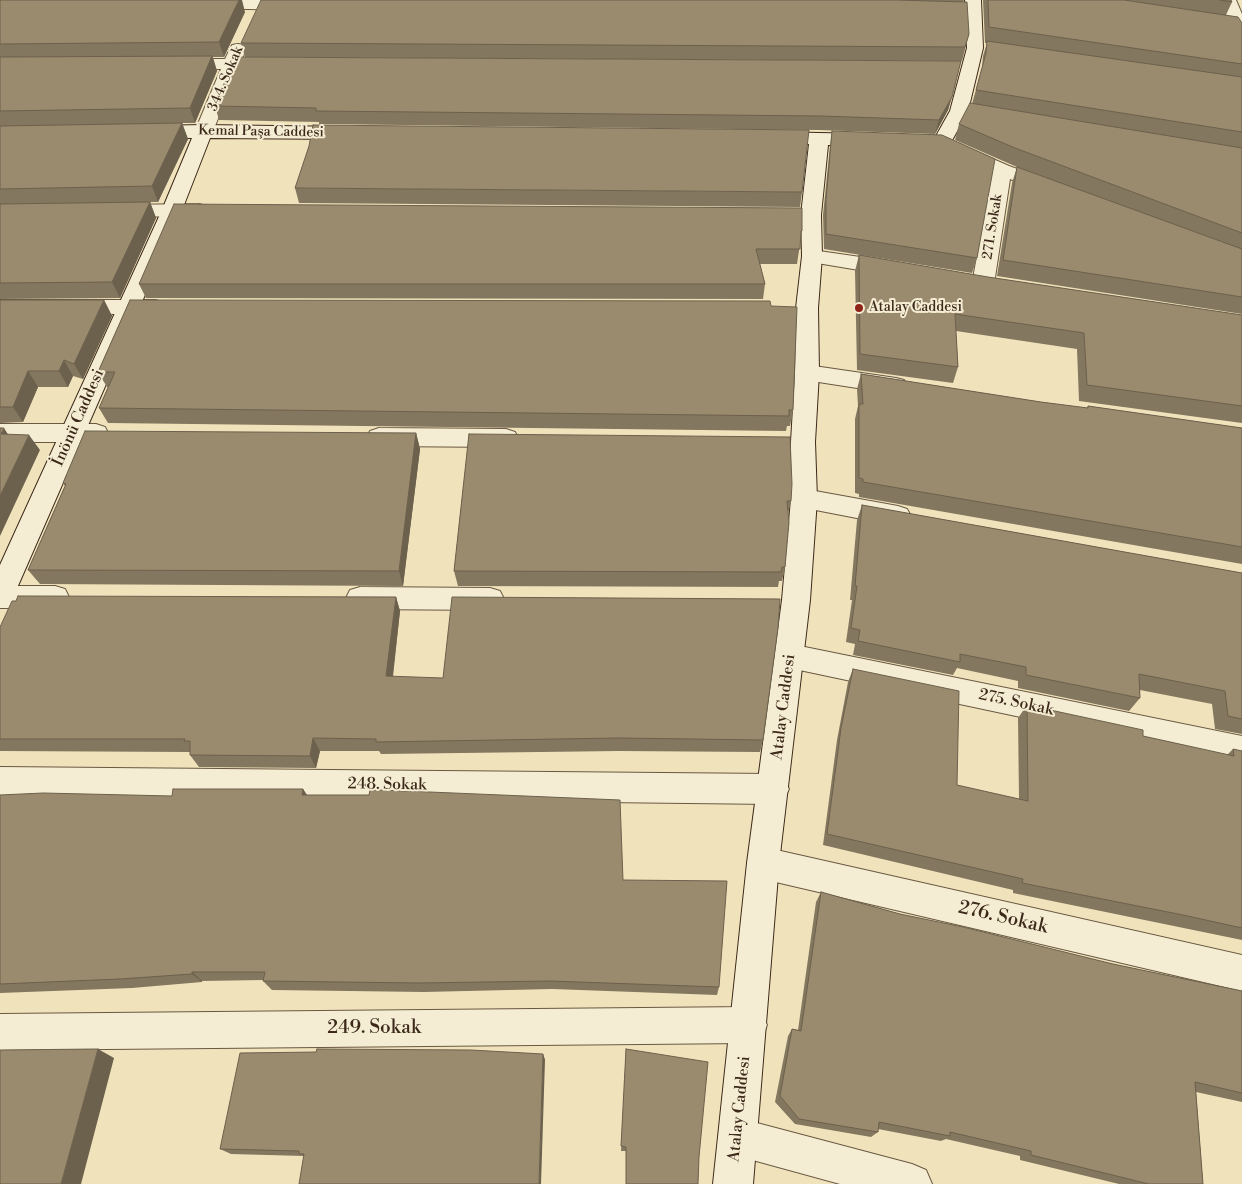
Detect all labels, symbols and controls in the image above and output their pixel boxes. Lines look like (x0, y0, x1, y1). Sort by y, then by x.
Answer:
street label: 344. Sokak (205, 44, 247, 114)
street label: Kemal Paşa Caddesi (198, 123, 324, 141)
street label: 271. Sokak (980, 193, 1006, 261)
place label: Atalay Caddesi (869, 300, 962, 316)
marker: Atalay Caddesi (853, 302, 865, 314)
street label: İnönü Caddesi (49, 367, 109, 469)
street label: Atalay Caddesi (768, 653, 800, 761)
street label: 275. Sokak (977, 686, 1055, 720)
street label: 248. Sokak (347, 775, 427, 795)
street label: 276. Sokak (956, 897, 1050, 939)
street label: 249. Sokak (327, 1017, 421, 1039)
street label: Atalay Caddesi (725, 1055, 755, 1163)

